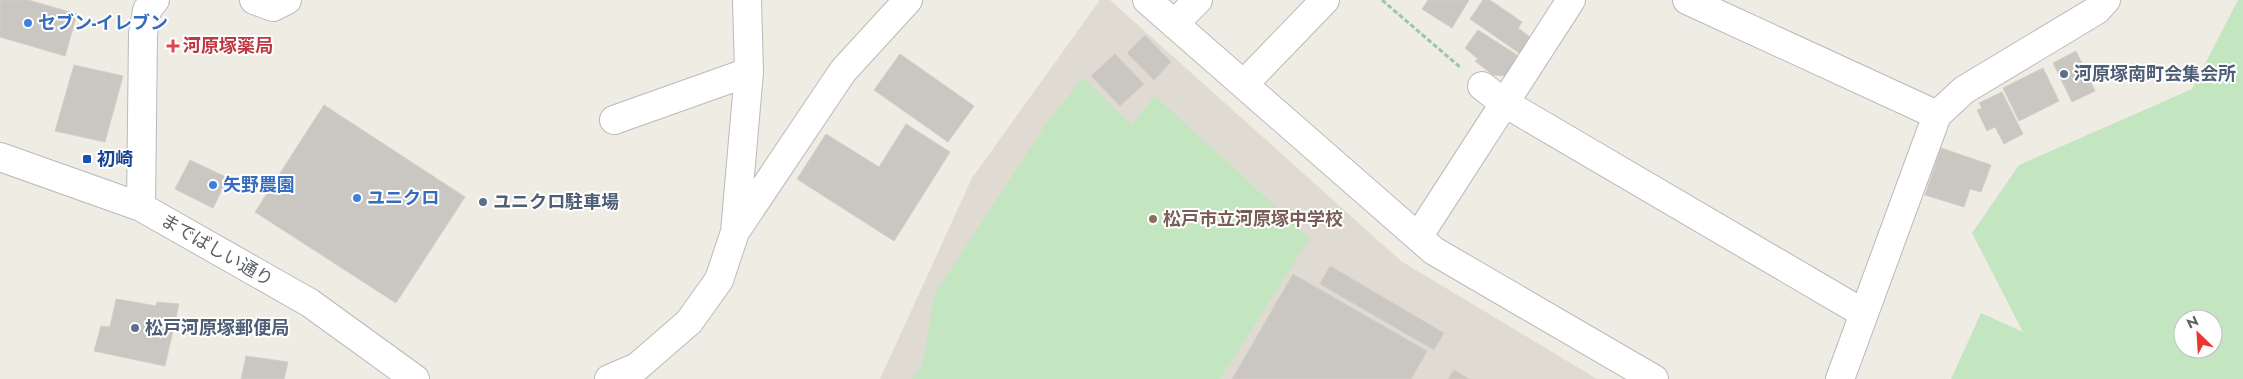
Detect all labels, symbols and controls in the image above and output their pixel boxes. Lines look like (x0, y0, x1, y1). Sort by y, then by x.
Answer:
place label: セブン-イレブン (38, 10, 168, 36)
marker: セブン-イレブン (22, 17, 34, 29)
place label: 河原塚薬局 (183, 33, 273, 59)
marker: 河原塚薬局 (167, 40, 179, 52)
place label: 河原塚南町会集会所 (2074, 61, 2236, 87)
marker: 河原塚南町会集会所 (2058, 68, 2070, 80)
place label: 初崎 (97, 146, 133, 172)
marker: 初崎 (81, 153, 93, 165)
place label: 矢野農園 (223, 172, 295, 198)
marker: 矢野農園 (207, 179, 219, 191)
place label: ユニクロ (367, 185, 439, 211)
place label: ユニクロ駐車場 (493, 189, 619, 215)
marker: ユニクロ (351, 192, 363, 204)
marker: ユニクロ駐車場 (477, 196, 489, 208)
place label: 松戸市立河原塚中学校 (1163, 206, 1343, 232)
street label: までばしい通り (156, 207, 278, 293)
marker: 松戸市立河原塚中学校 (1147, 213, 1159, 225)
north arrow (2173, 309, 2223, 359)
text: N (2183, 311, 2202, 334)
place label: 松戸河原塚郵便局 (145, 315, 289, 341)
marker: 松戸河原塚郵便局 (129, 322, 141, 334)

